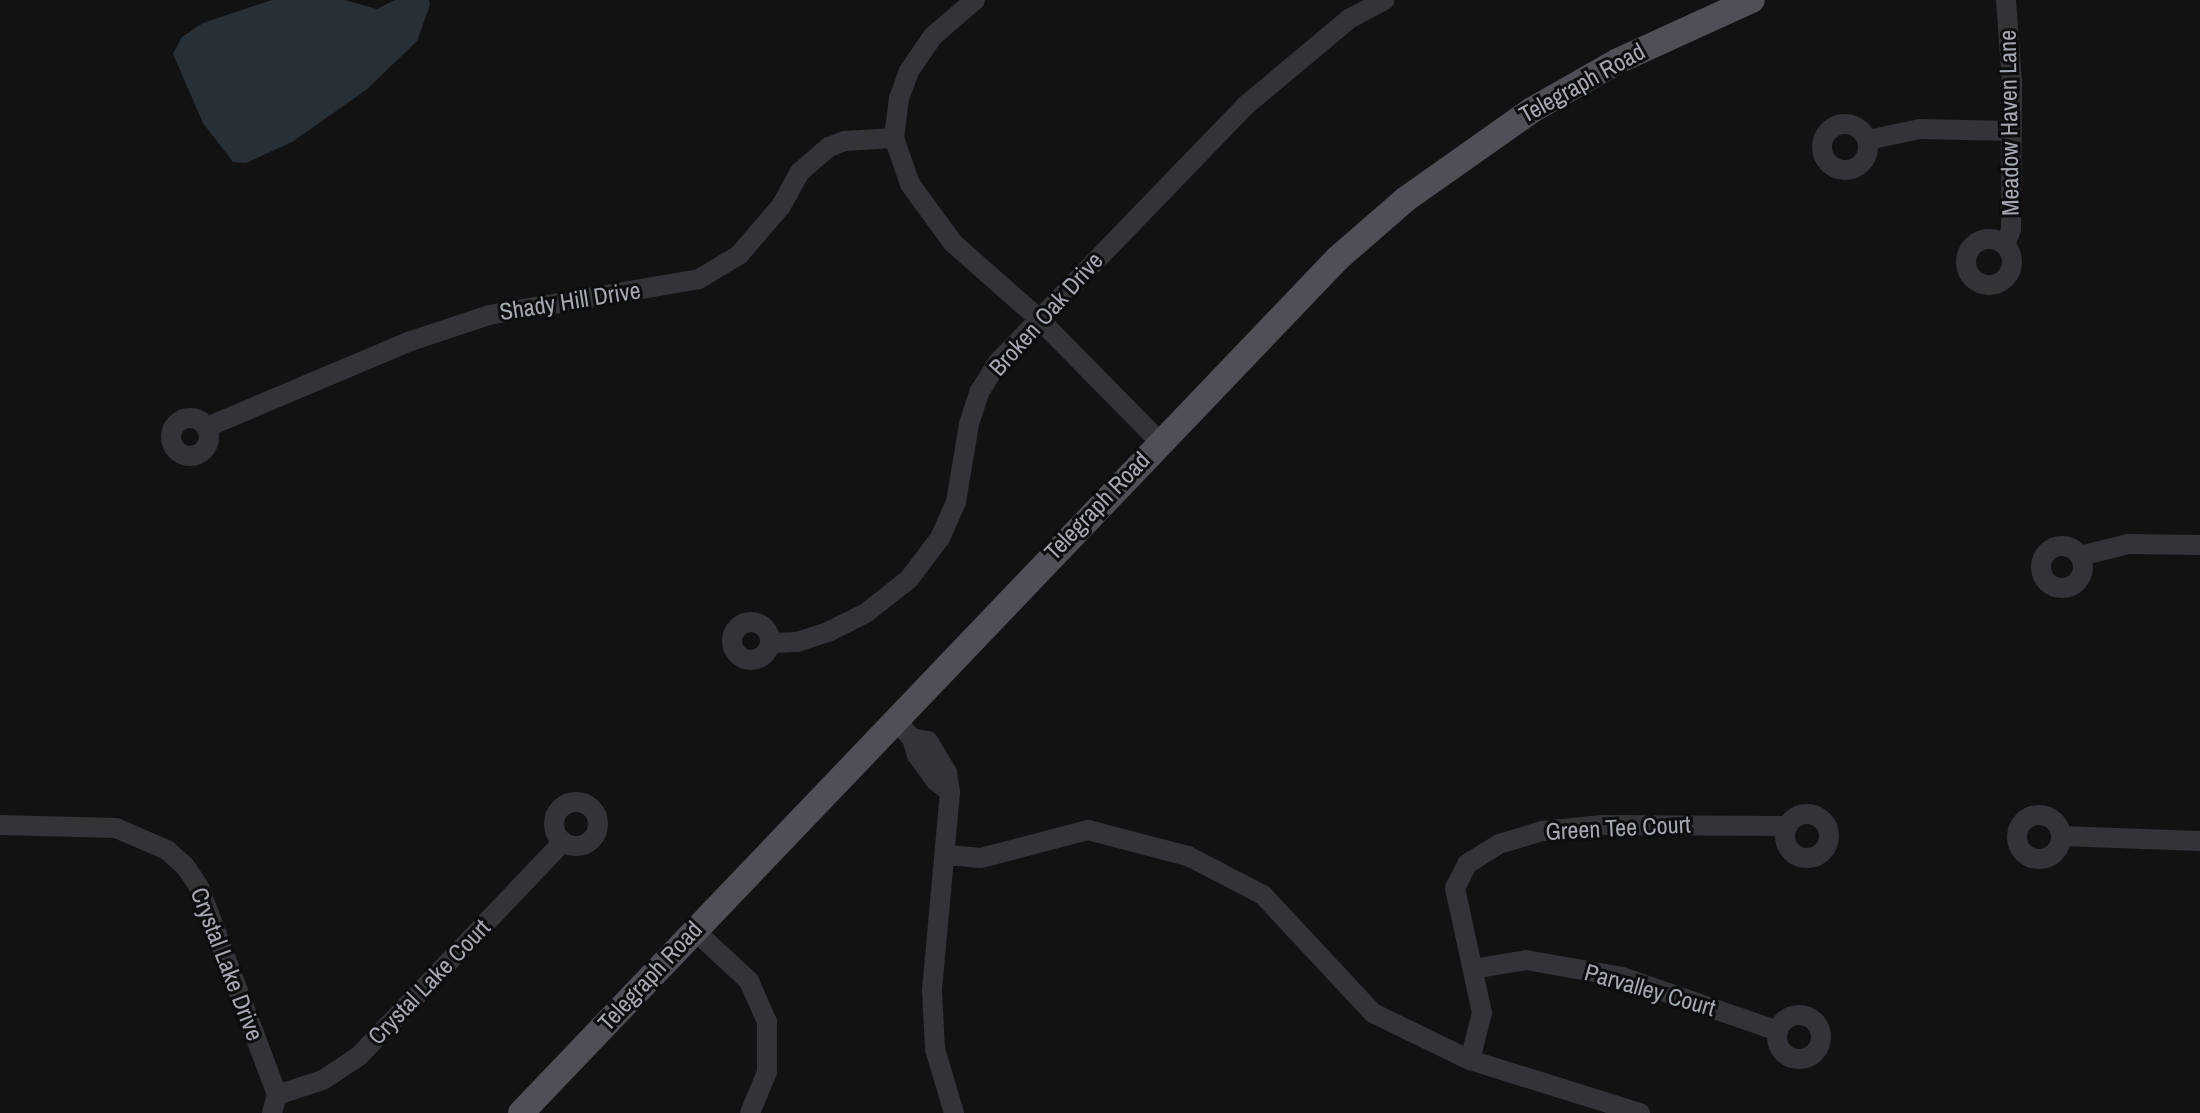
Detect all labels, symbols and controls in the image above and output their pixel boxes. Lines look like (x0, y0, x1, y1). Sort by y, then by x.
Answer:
street label: Meadow Haven Lane (1993, 30, 2025, 216)
street label: Telegraph Road (1514, 37, 1650, 129)
street label: Broken Oak Drive (983, 246, 1109, 382)
street label: Shady Hill Drive (498, 276, 642, 326)
street label: Telegraph Road (1038, 446, 1156, 566)
street label: Green Tee Court (1545, 810, 1691, 846)
street label: Crystal Lake Drive (185, 883, 269, 1045)
street label: Crystal Lake Court (362, 913, 496, 1051)
street label: Telegraph Road (592, 915, 708, 1037)
street label: Parvalley Court (1581, 958, 1719, 1022)

